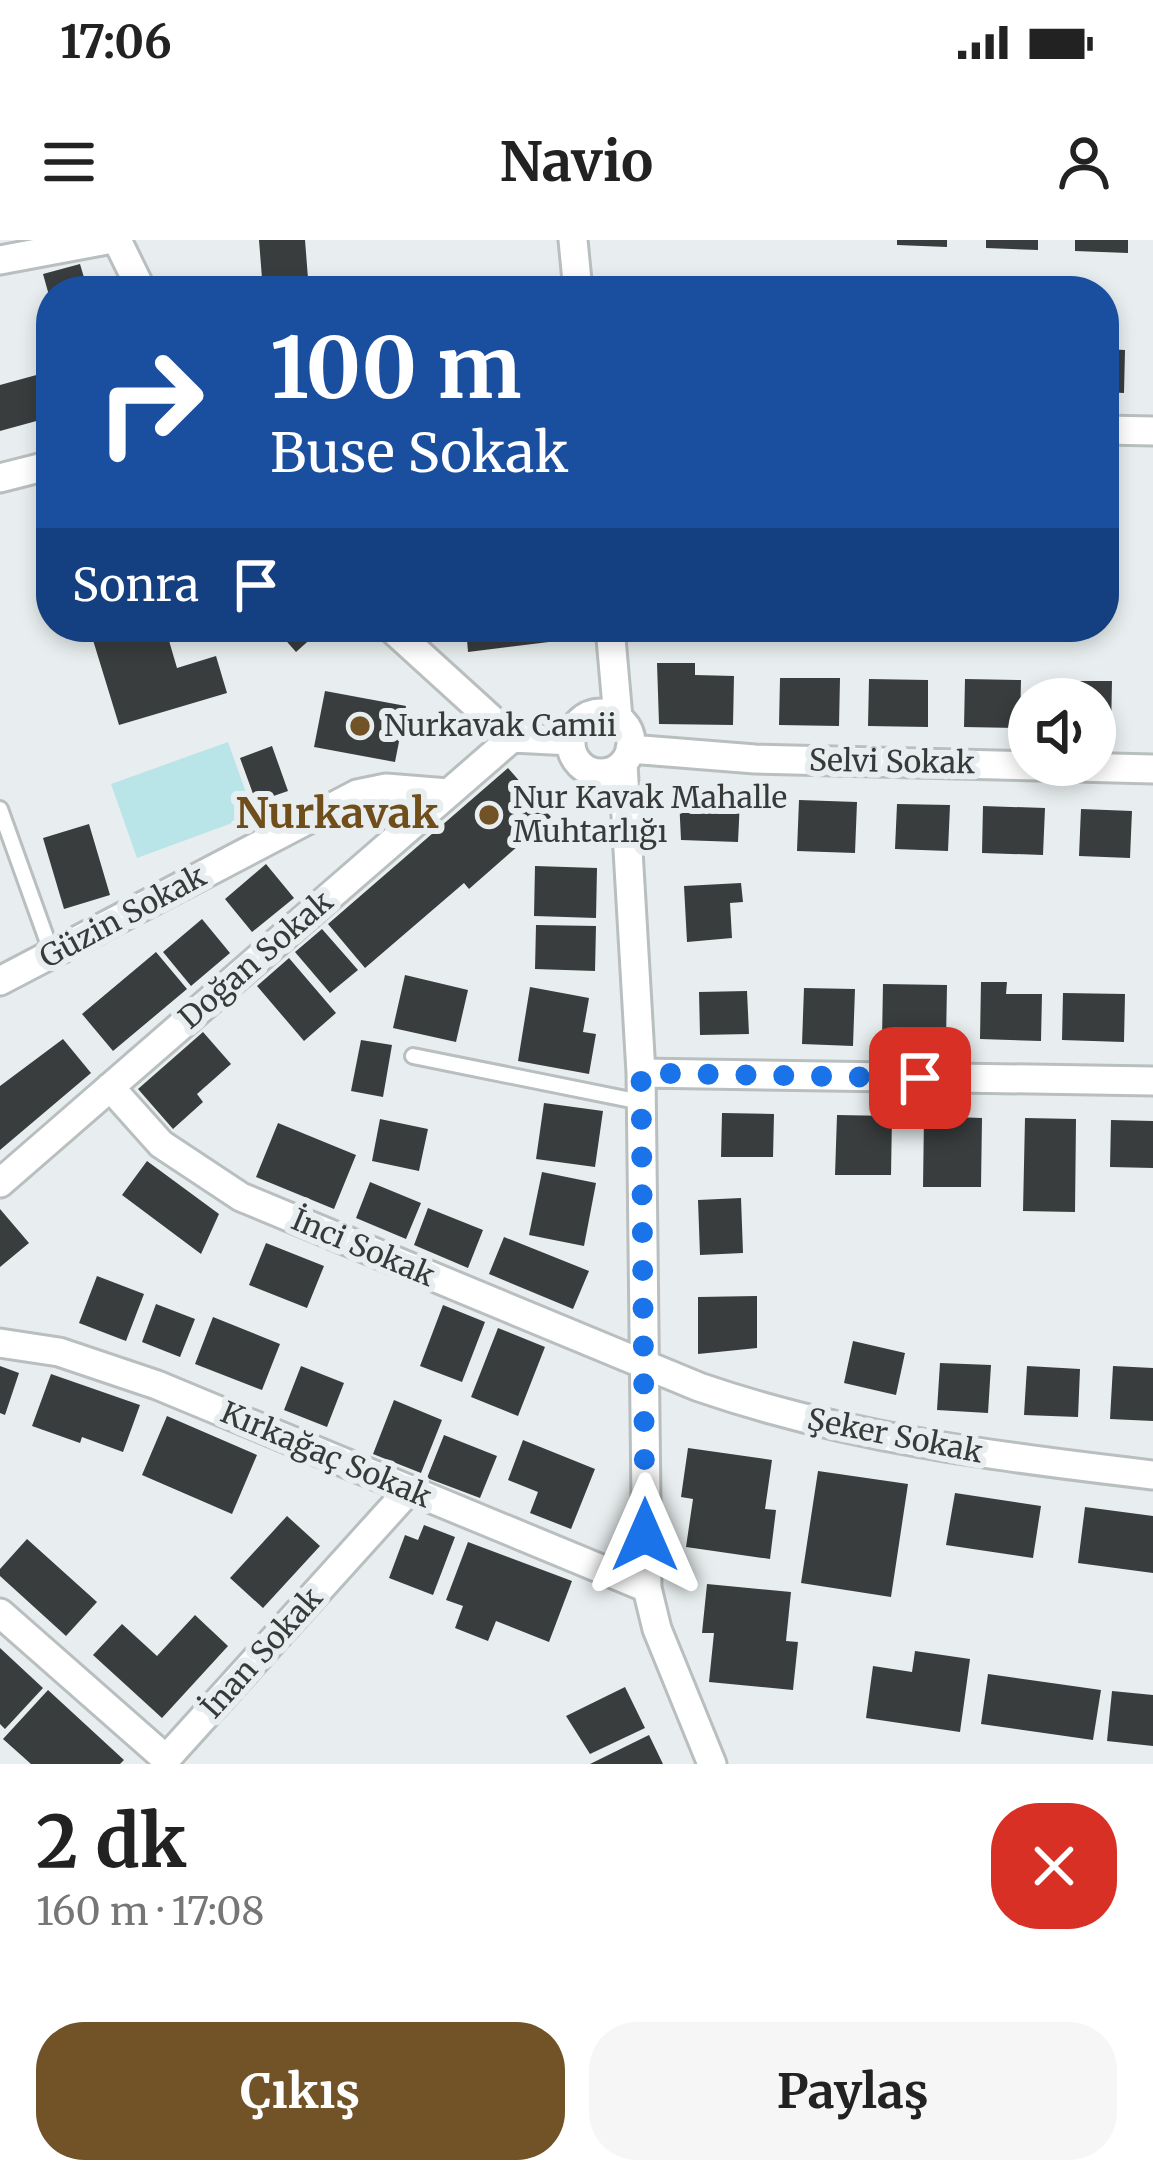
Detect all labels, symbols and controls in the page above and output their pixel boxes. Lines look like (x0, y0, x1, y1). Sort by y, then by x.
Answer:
text: 17:06 (60, 14, 172, 70)
text: Navio (500, 128, 653, 196)
icon: menu (36, 129, 102, 195)
icon: person (1051, 129, 1117, 195)
text: 100 m (270, 315, 522, 421)
icon: right (72, 324, 228, 480)
text: Buse Sokak (270, 419, 568, 487)
icon: arrive (223, 552, 289, 618)
text: Sonra (72, 557, 199, 613)
map controls (1008, 678, 1116, 786)
button: sound (1008, 678, 1116, 786)
place label: Nurkavak Camii (384, 706, 617, 744)
marker: Nurkavak Camii (347, 713, 373, 739)
street label: Selvi Sokak (809, 741, 975, 781)
place label: Nur Kavak Mahalle Muhtarlığı (513, 778, 787, 850)
district label: Nurkavak (236, 787, 439, 839)
marker: Nur Kavak Mahalle Muhtarlığı (476, 802, 502, 828)
street label: Güzin Sokak (33, 856, 212, 976)
street label: Doğan Sokak (171, 882, 340, 1036)
pin (869, 1027, 971, 1129)
icon: arrive (887, 1045, 953, 1111)
street label: İnci Sokak (286, 1200, 441, 1294)
street label: Kırkağaç Sokak (215, 1393, 437, 1516)
street label: Şeker Sokak (804, 1399, 986, 1471)
position arrow (582, 1472, 708, 1598)
street label: İnan Sokak (193, 1579, 330, 1726)
text: 2 dk (36, 1796, 186, 1887)
button: close (991, 1803, 1117, 1929)
text: 160 m · 17:08 (36, 1887, 265, 1936)
button: Çıkış (36, 2022, 565, 2160)
button: Paylaş (589, 2022, 1117, 2160)

